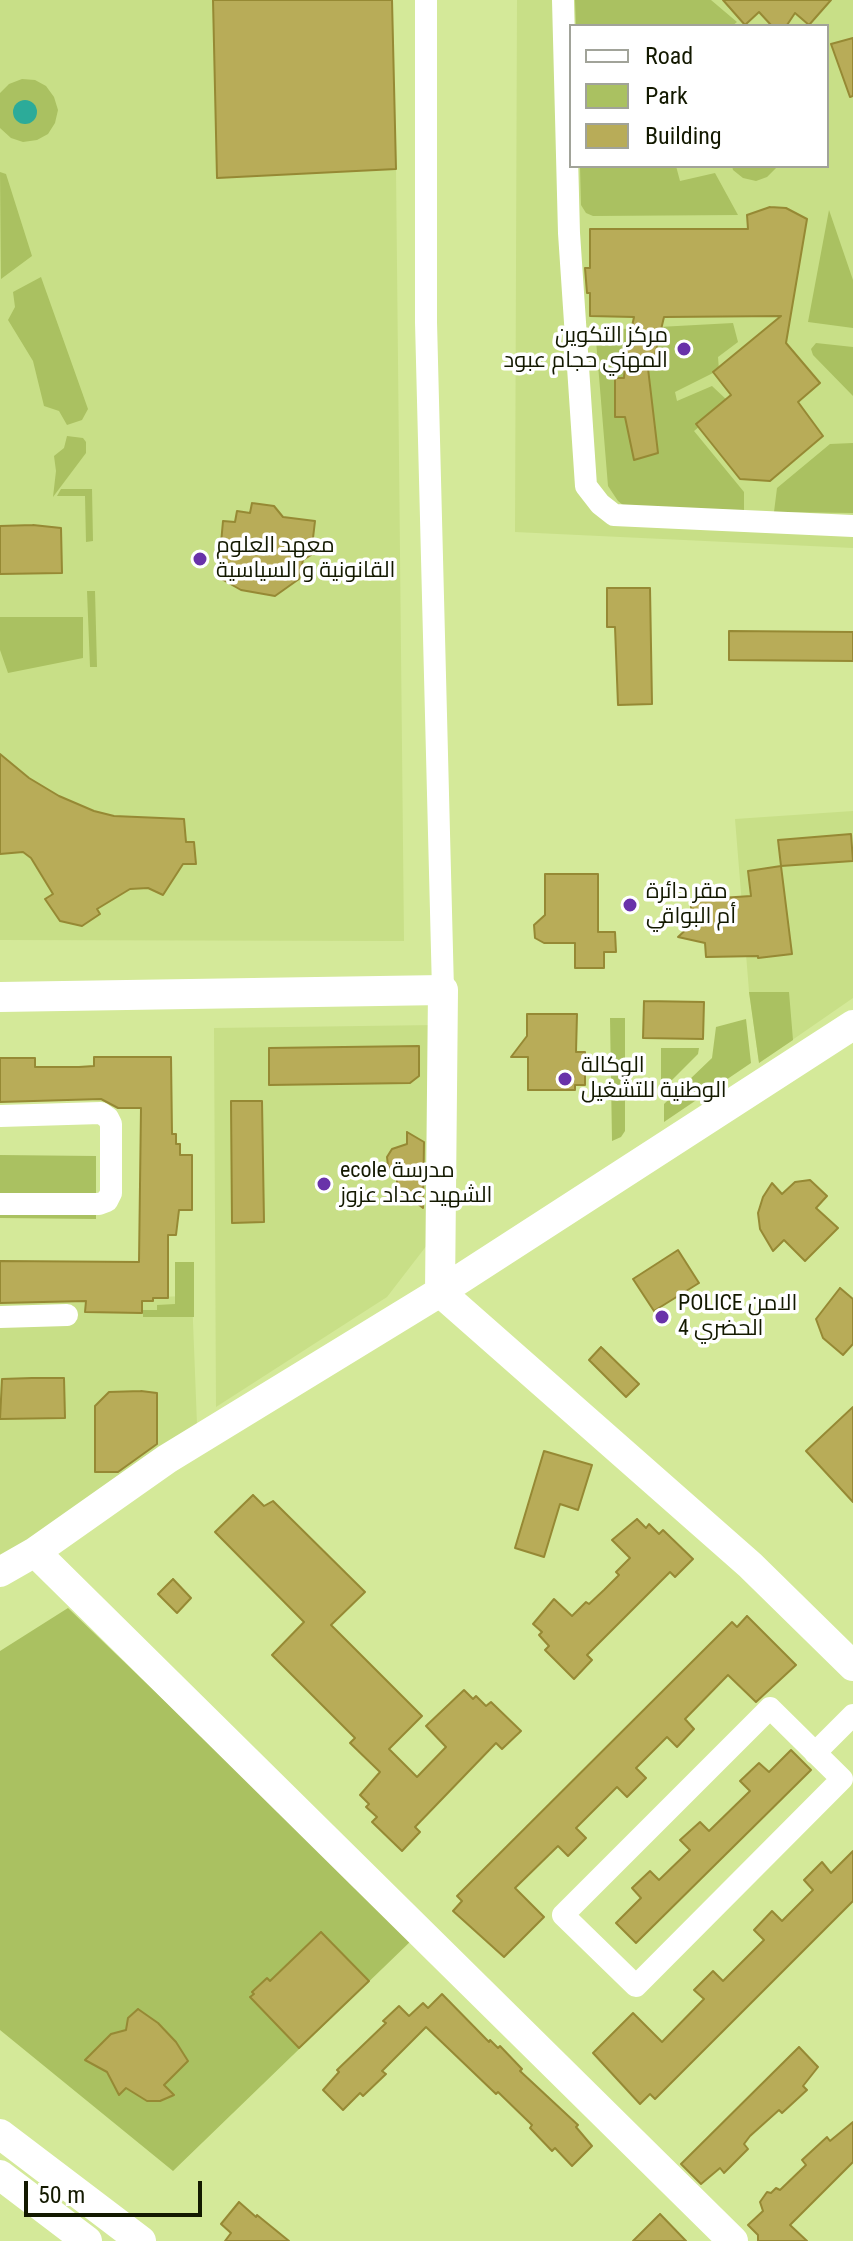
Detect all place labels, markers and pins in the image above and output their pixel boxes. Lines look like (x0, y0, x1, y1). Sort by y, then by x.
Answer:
place label: مركز التكوين المهني حجام عبود (504, 323, 668, 374)
marker: مركز التكوين المهني حجام عبود (675, 340, 693, 358)
place label: معهد العلوم القانونية و السياسية (216, 533, 395, 584)
marker: معهد العلوم القانونية و السياسية (191, 550, 209, 568)
place label: مقر دائرة أم البواقي (646, 879, 736, 930)
marker: مقر دائرة أم البواقي (621, 896, 639, 914)
place label: الوكالة الوطنية للتشغيل (581, 1053, 727, 1104)
marker: الوكالة الوطنية للتشغيل (556, 1070, 574, 1088)
place label: ecole مدرسة الشهيد عداد عزوز (340, 1158, 492, 1210)
marker: ecole مدرسة الشهيد عداد عزوز (315, 1175, 333, 1193)
place label: POLICE الامن الحضري 4 (678, 1291, 797, 1342)
marker: POLICE الامن الحضري 4 (653, 1308, 671, 1326)

